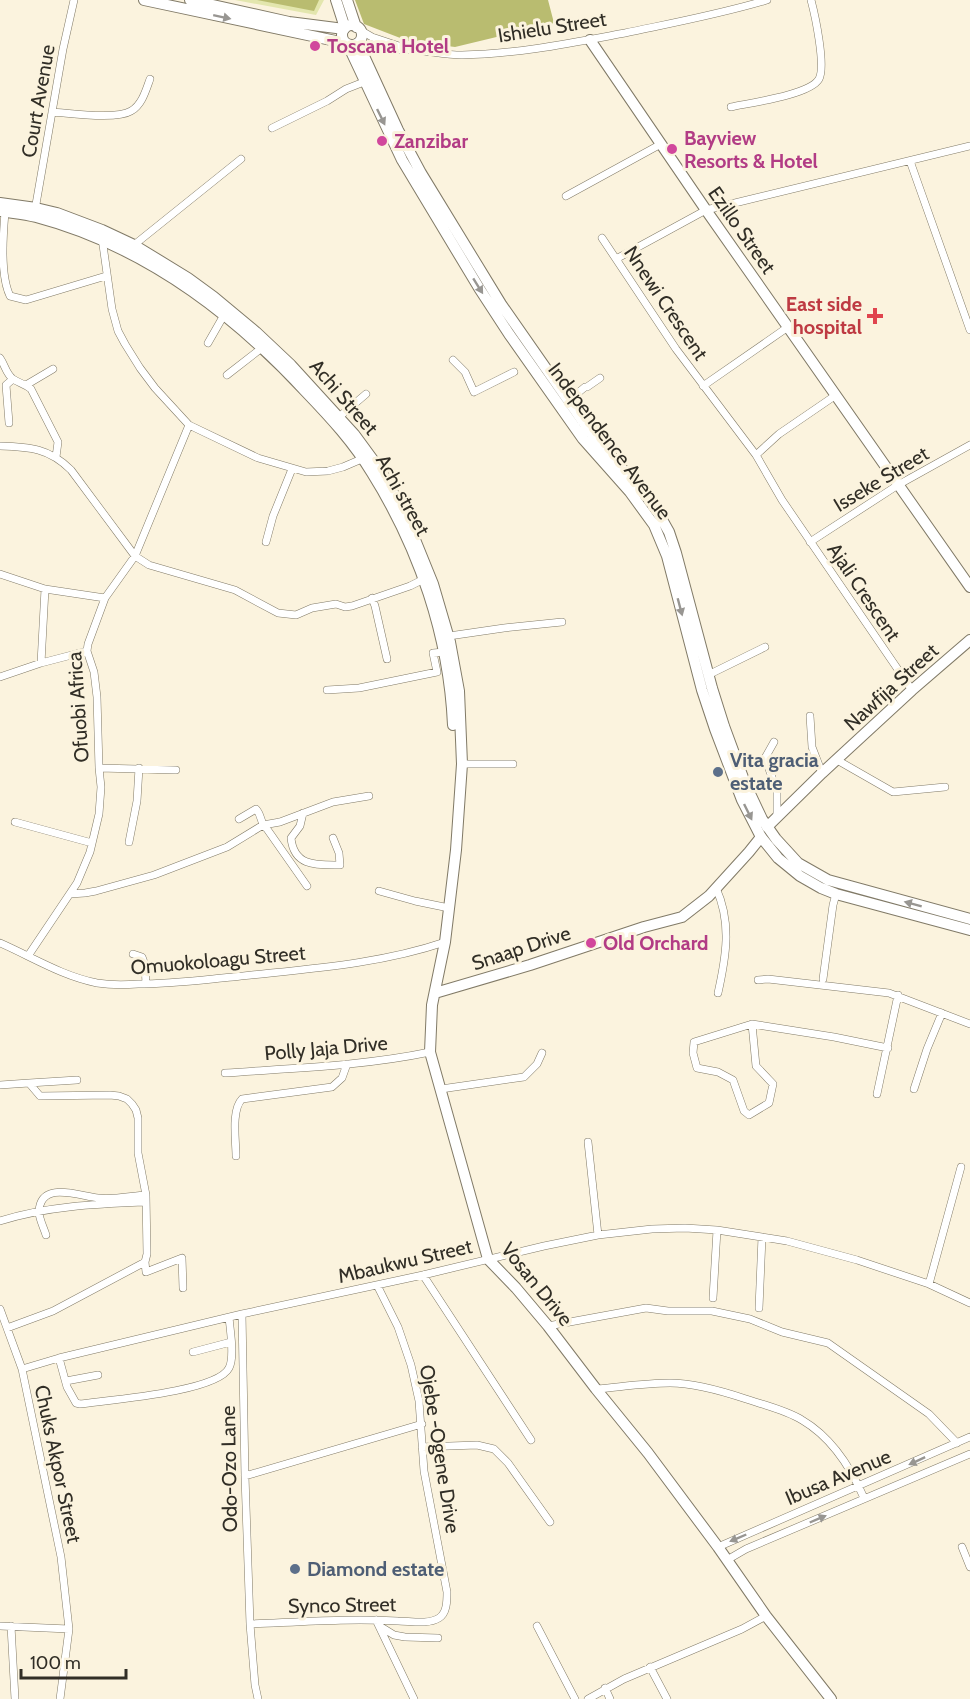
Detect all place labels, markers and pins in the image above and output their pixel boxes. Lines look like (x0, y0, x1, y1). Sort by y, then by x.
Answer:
place label: Toscana Hotel (327, 34, 449, 58)
marker: Toscana Hotel (308, 39, 322, 53)
place label: Bayview Resorts & Hotel (684, 126, 818, 173)
place label: Zanzibar (394, 129, 468, 153)
marker: Zanzibar (375, 134, 389, 148)
marker: Bayview Resorts & Hotel (665, 142, 679, 156)
place label: East side hospital (786, 292, 862, 339)
marker: East side hospital (866, 307, 884, 325)
place label: Vita gracia estate (730, 748, 819, 795)
marker: Vita gracia estate (711, 765, 725, 779)
place label: Old Orchard (603, 931, 709, 955)
marker: Old Orchard (584, 936, 598, 950)
place label: Diamond estate (307, 1557, 444, 1581)
marker: Diamond estate (288, 1562, 302, 1576)

